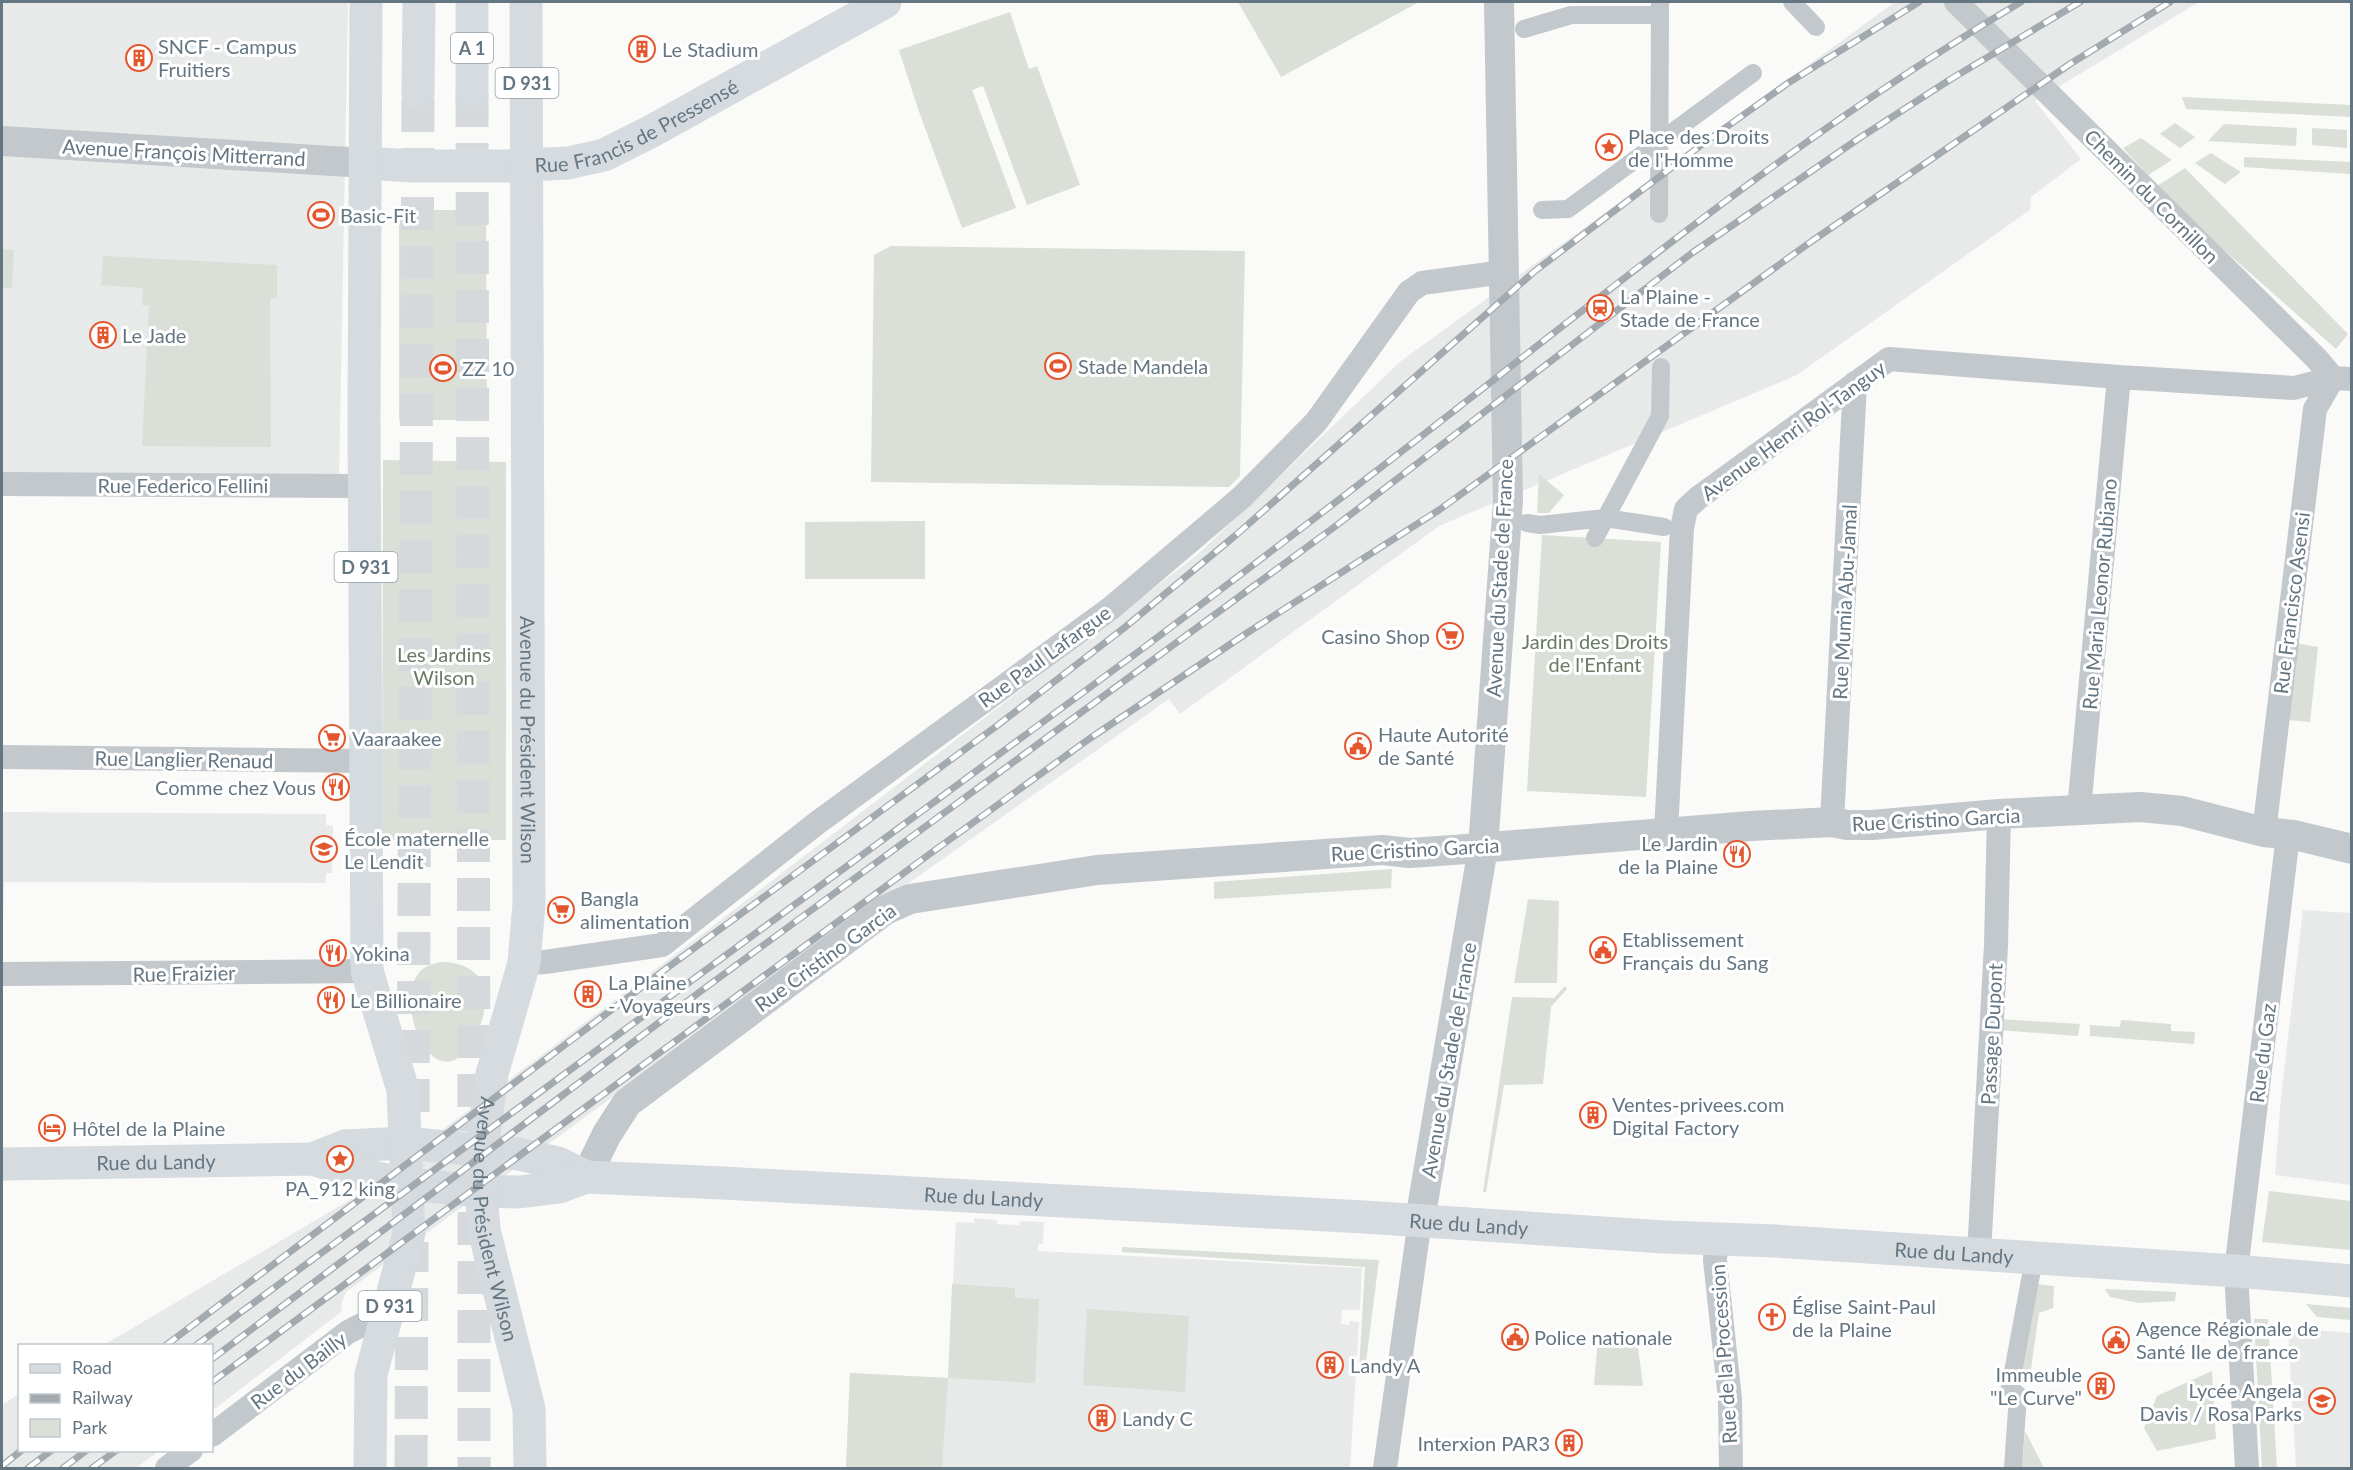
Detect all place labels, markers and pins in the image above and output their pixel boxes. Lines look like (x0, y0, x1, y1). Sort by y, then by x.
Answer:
place label: SNCF - Campus Fruitiers (158, 34, 297, 81)
building icon: Le Stadium (627, 34, 657, 64)
place label: Le Stadium (662, 37, 758, 61)
building icon: SNCF - Campus Fruitiers (124, 43, 154, 73)
place label: Place des Droits de l'Homme (1628, 124, 1769, 171)
place icon: Place des Droits de l'Homme (1594, 132, 1624, 162)
sports icon: Basic-Fit (306, 200, 336, 230)
place label: Basic-Fit (340, 203, 416, 227)
place label: La Plaine - Stade de France (1620, 284, 1760, 331)
station icon: La Plaine - Stade de France (1585, 293, 1615, 323)
building icon: Le Jade (88, 320, 118, 350)
place label: Le Jade (122, 323, 186, 347)
sports icon: Stade Mandela (1043, 351, 1073, 381)
sports icon: ZZ 10 (428, 353, 458, 383)
place label: Stade Mandela (1078, 354, 1208, 378)
place label: ZZ 10 (462, 356, 514, 380)
supermarket icon: Casino Shop (1435, 621, 1465, 651)
place label: Casino Shop (1321, 624, 1430, 648)
place label: Haute Autorité de Santé (1378, 722, 1509, 769)
supermarket icon: Vaaraakee (317, 723, 347, 753)
place label: Vaaraakee (352, 726, 442, 750)
public building icon: Haute Autorité de Santé (1343, 731, 1373, 761)
restaurant icon: Comme chez Vous (321, 772, 351, 802)
place label: Comme chez Vous (155, 775, 316, 799)
place label: École maternelle Le Lendit (344, 826, 489, 873)
place label: Le Jardin de la Plaine (1618, 831, 1718, 878)
school or university icon: École maternelle Le Lendit (309, 834, 339, 864)
restaurant icon: Le Jardin de la Plaine (1722, 839, 1752, 869)
place label: Bangla alimentation (580, 886, 689, 933)
supermarket icon: Bangla alimentation (546, 895, 576, 925)
place label: Etablissement Français du Sang (1622, 927, 1768, 974)
public building icon: Etablissement Français du Sang (1588, 935, 1618, 965)
restaurant icon: Yokina (318, 938, 348, 968)
place label: Yokina (352, 941, 410, 965)
place label: La Plaine - Voyageurs (608, 970, 711, 1017)
building icon: La Plaine - Voyageurs (573, 979, 603, 1009)
restaurant icon: Le Billionaire (316, 985, 346, 1015)
place label: Le Billionaire (350, 988, 462, 1012)
place label: Ventes-privees.com Digital Factory (1612, 1092, 1784, 1139)
building icon: Ventes-privees.com Digital Factory (1578, 1100, 1608, 1130)
hotel icon: Hôtel de la Plaine (37, 1113, 67, 1143)
place label: Hôtel de la Plaine (72, 1116, 225, 1140)
place icon: PA_912 king (325, 1144, 355, 1174)
place label: PA_912 king (285, 1176, 395, 1200)
place label: Église Saint-Paul de la Plaine (1792, 1294, 1936, 1341)
church icon: Église Saint-Paul de la Plaine (1757, 1302, 1787, 1332)
place label: Agence Régionale de Santé Ile de france (2136, 1316, 2319, 1363)
public building icon: Police nationale (1500, 1322, 1530, 1352)
place label: Police nationale (1534, 1325, 1672, 1349)
public building icon: Agence Régionale de Santé Ile de france (2101, 1325, 2131, 1355)
building icon: Landy A (1315, 1350, 1345, 1380)
place label: Landy A (1350, 1353, 1421, 1377)
place label: Immeuble "Le Curve" (1990, 1362, 2082, 1409)
building icon: Immeuble "Le Curve" (2086, 1371, 2116, 1401)
place label: Lycée Angela Davis / Rosa Parks (2140, 1378, 2302, 1425)
school or university icon: Lycée Angela Davis / Rosa Parks (2307, 1386, 2337, 1416)
building icon: Landy C (1087, 1403, 1117, 1433)
place label: Landy C (1122, 1406, 1193, 1430)
building icon: Interxion PAR3 (1554, 1428, 1584, 1458)
place label: Interxion PAR3 (1418, 1431, 1550, 1455)

